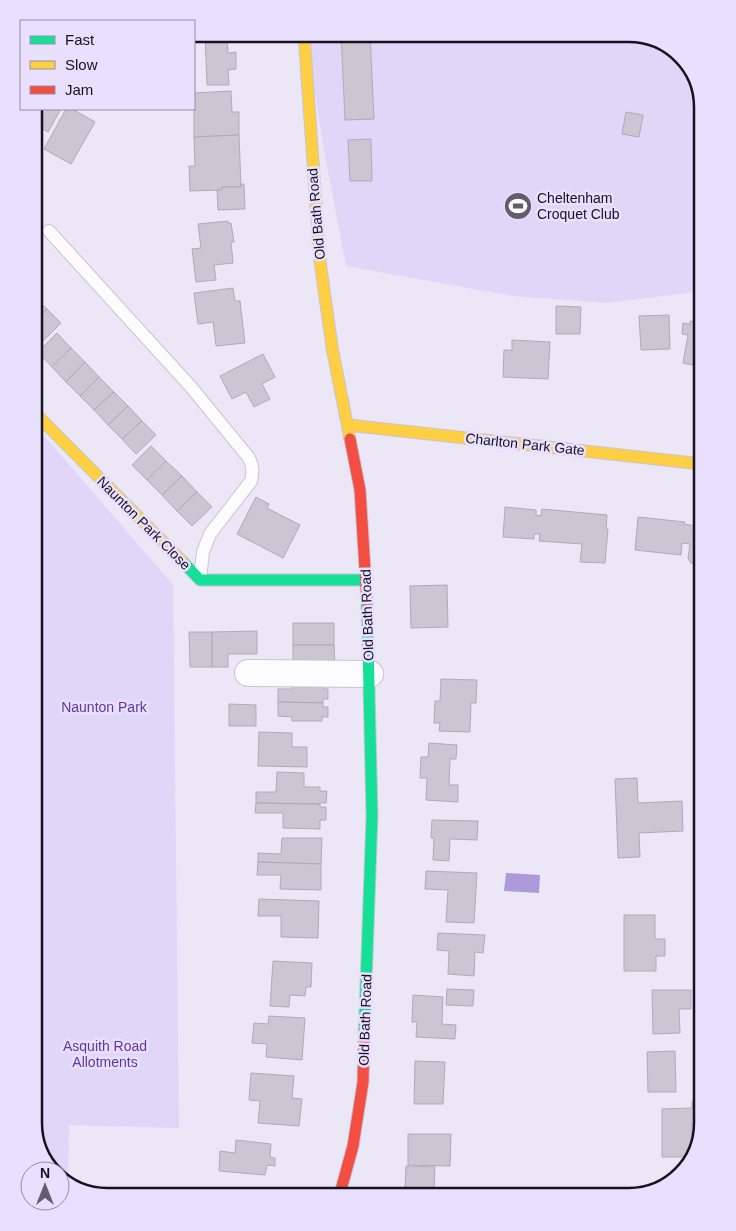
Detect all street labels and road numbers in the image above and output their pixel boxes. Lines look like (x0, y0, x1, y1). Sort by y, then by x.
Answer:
street label: Old Bath Road (304, 168, 328, 260)
street label: Charlton Park Gate (465, 430, 586, 458)
street label: Naunton Park Close (94, 473, 194, 573)
street label: Old Bath Road (357, 569, 377, 661)
street label: Old Bath Road (355, 974, 375, 1066)

